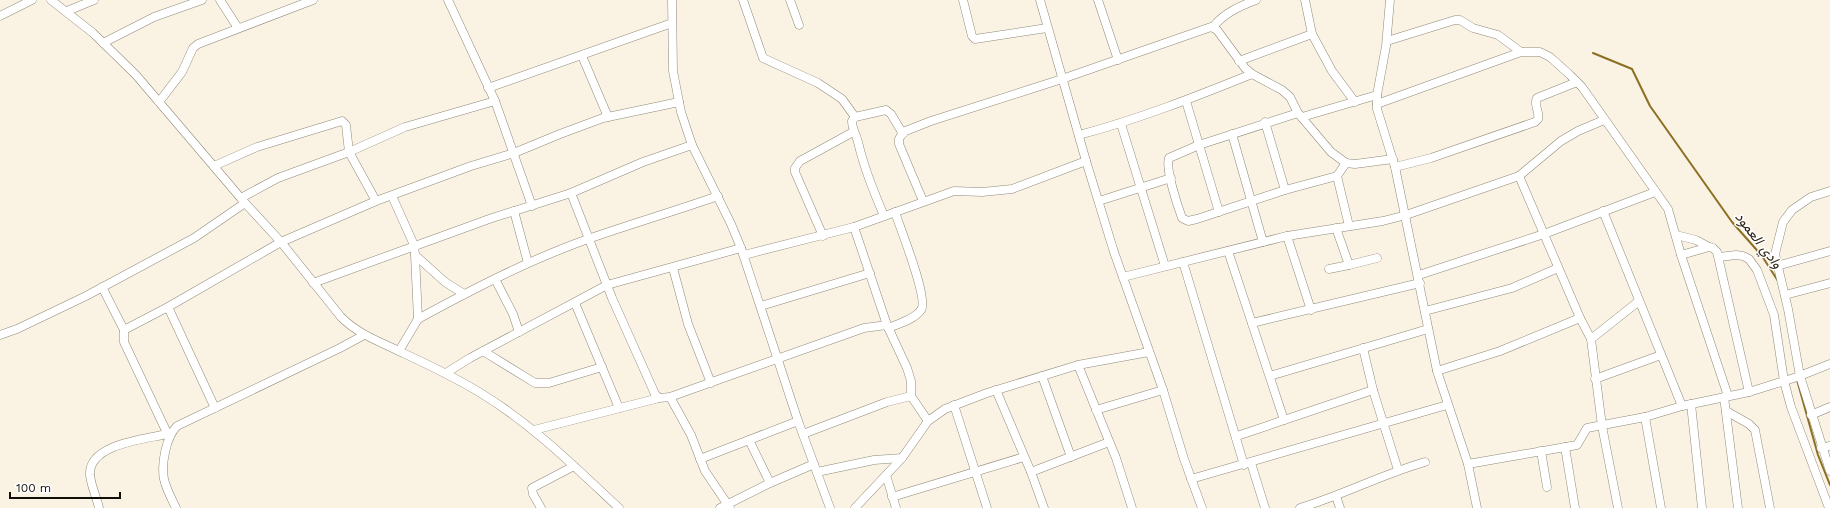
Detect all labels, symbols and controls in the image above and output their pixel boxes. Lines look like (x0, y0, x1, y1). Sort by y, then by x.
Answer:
water label: وادي العمود (1729, 209, 1786, 274)
scale bar (10, 474, 120, 500)
text: 100 m (16, 481, 51, 495)

